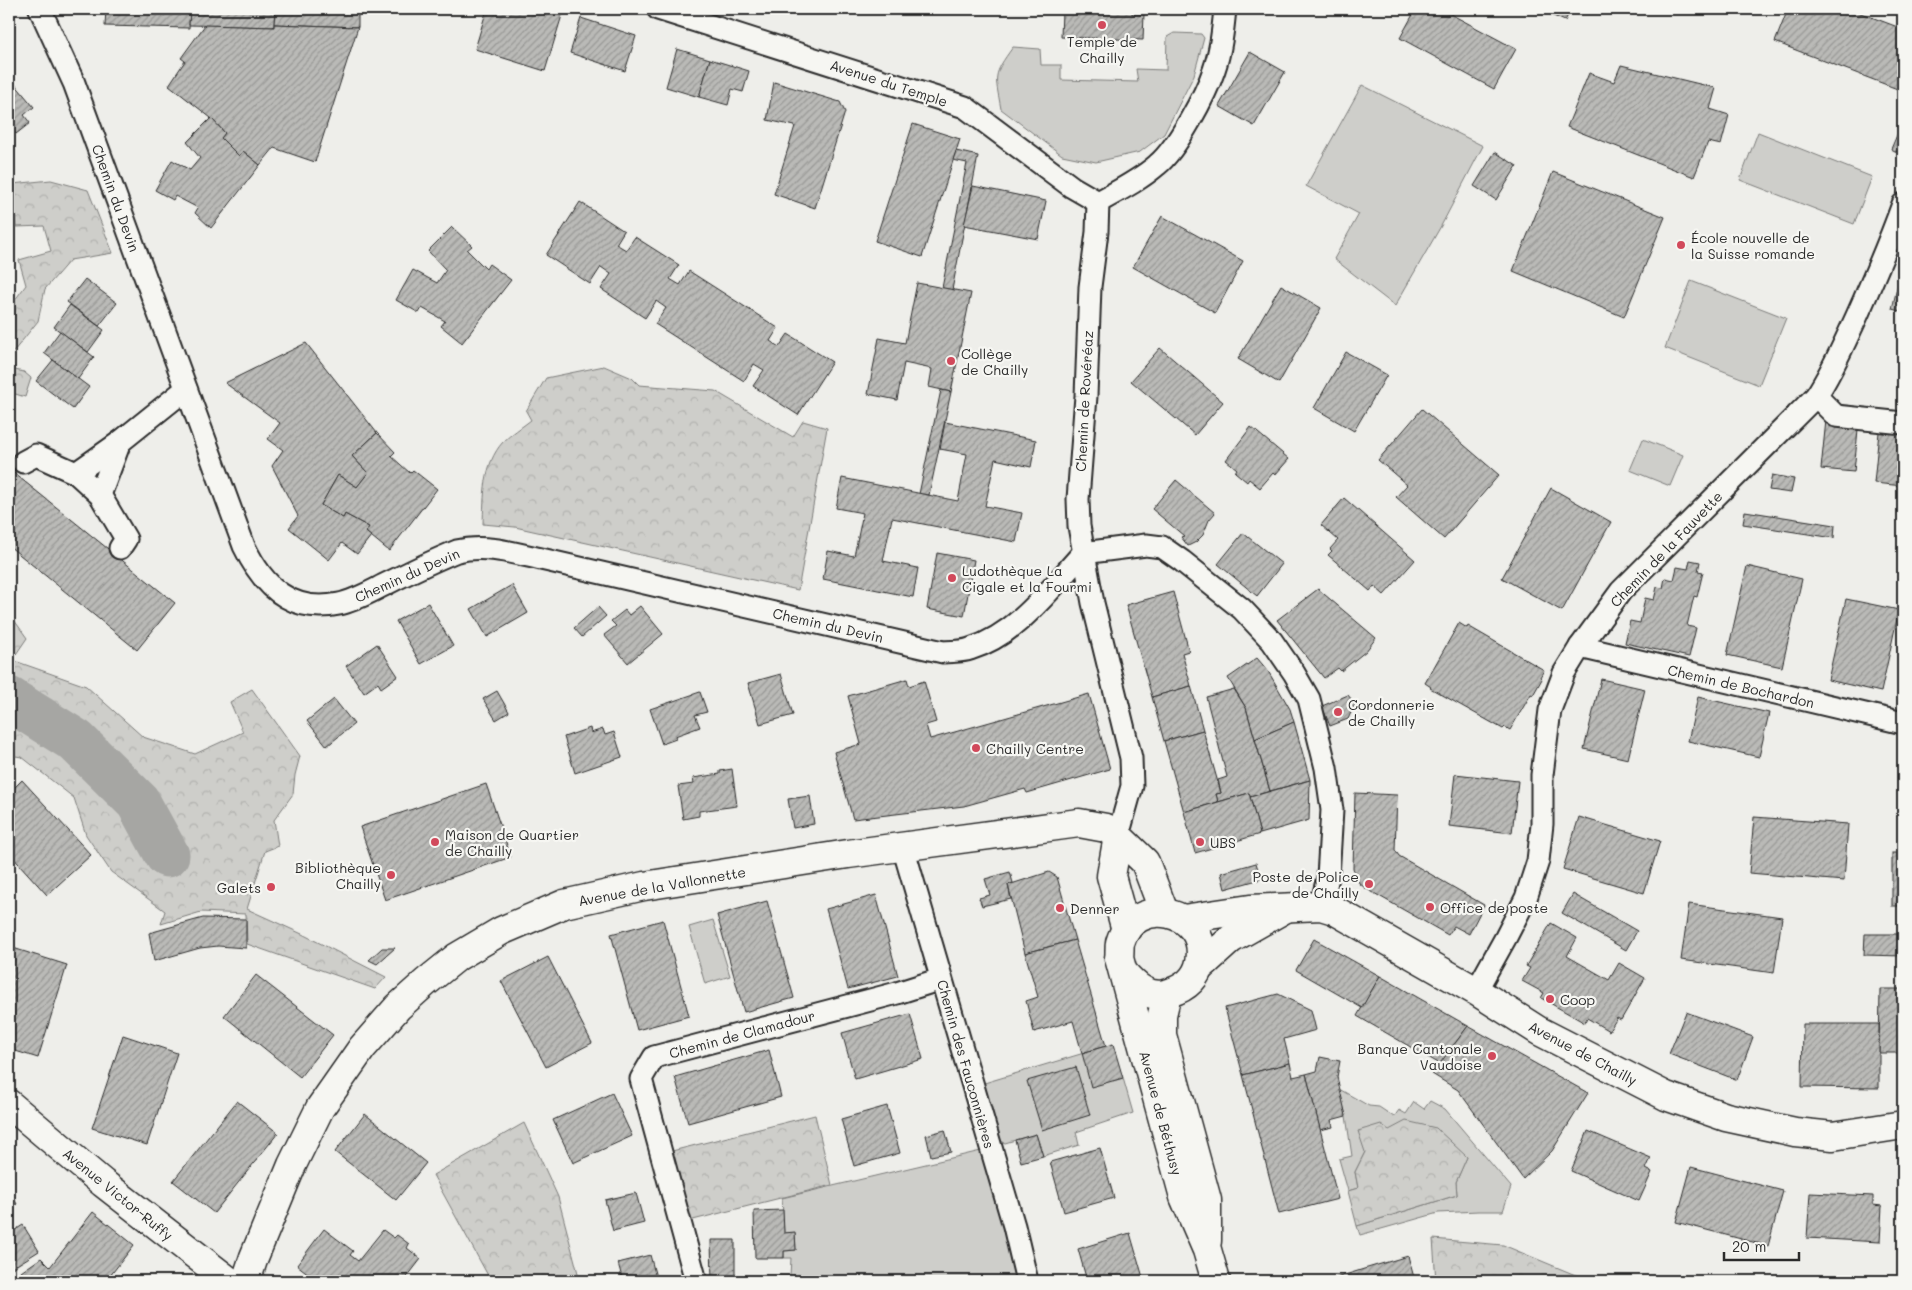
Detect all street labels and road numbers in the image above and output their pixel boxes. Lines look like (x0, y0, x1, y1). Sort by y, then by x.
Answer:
street label: Avenue du Temple (828, 55, 950, 111)
street label: Chemin du Devin (88, 142, 144, 254)
street label: Chemin de Rovéréaz (1071, 330, 1097, 472)
street label: Chemin de la Fauvette (1606, 487, 1726, 611)
street label: Chemin du Devin (352, 543, 462, 607)
street label: Chemin du Devin (771, 603, 885, 647)
street label: Chemin de Bochardon (1666, 660, 1816, 712)
street label: Avenue de la Vallonnette (577, 862, 747, 910)
street label: Chemin des Fauconnières (933, 977, 999, 1151)
street label: Chemin de Clamadour (667, 1005, 817, 1063)
street label: Avenue de Chailly (1525, 1016, 1641, 1090)
street label: Avenue de Béthusy (1135, 1049, 1187, 1177)
street label: Avenue Victor-Ruffy (59, 1144, 177, 1244)

